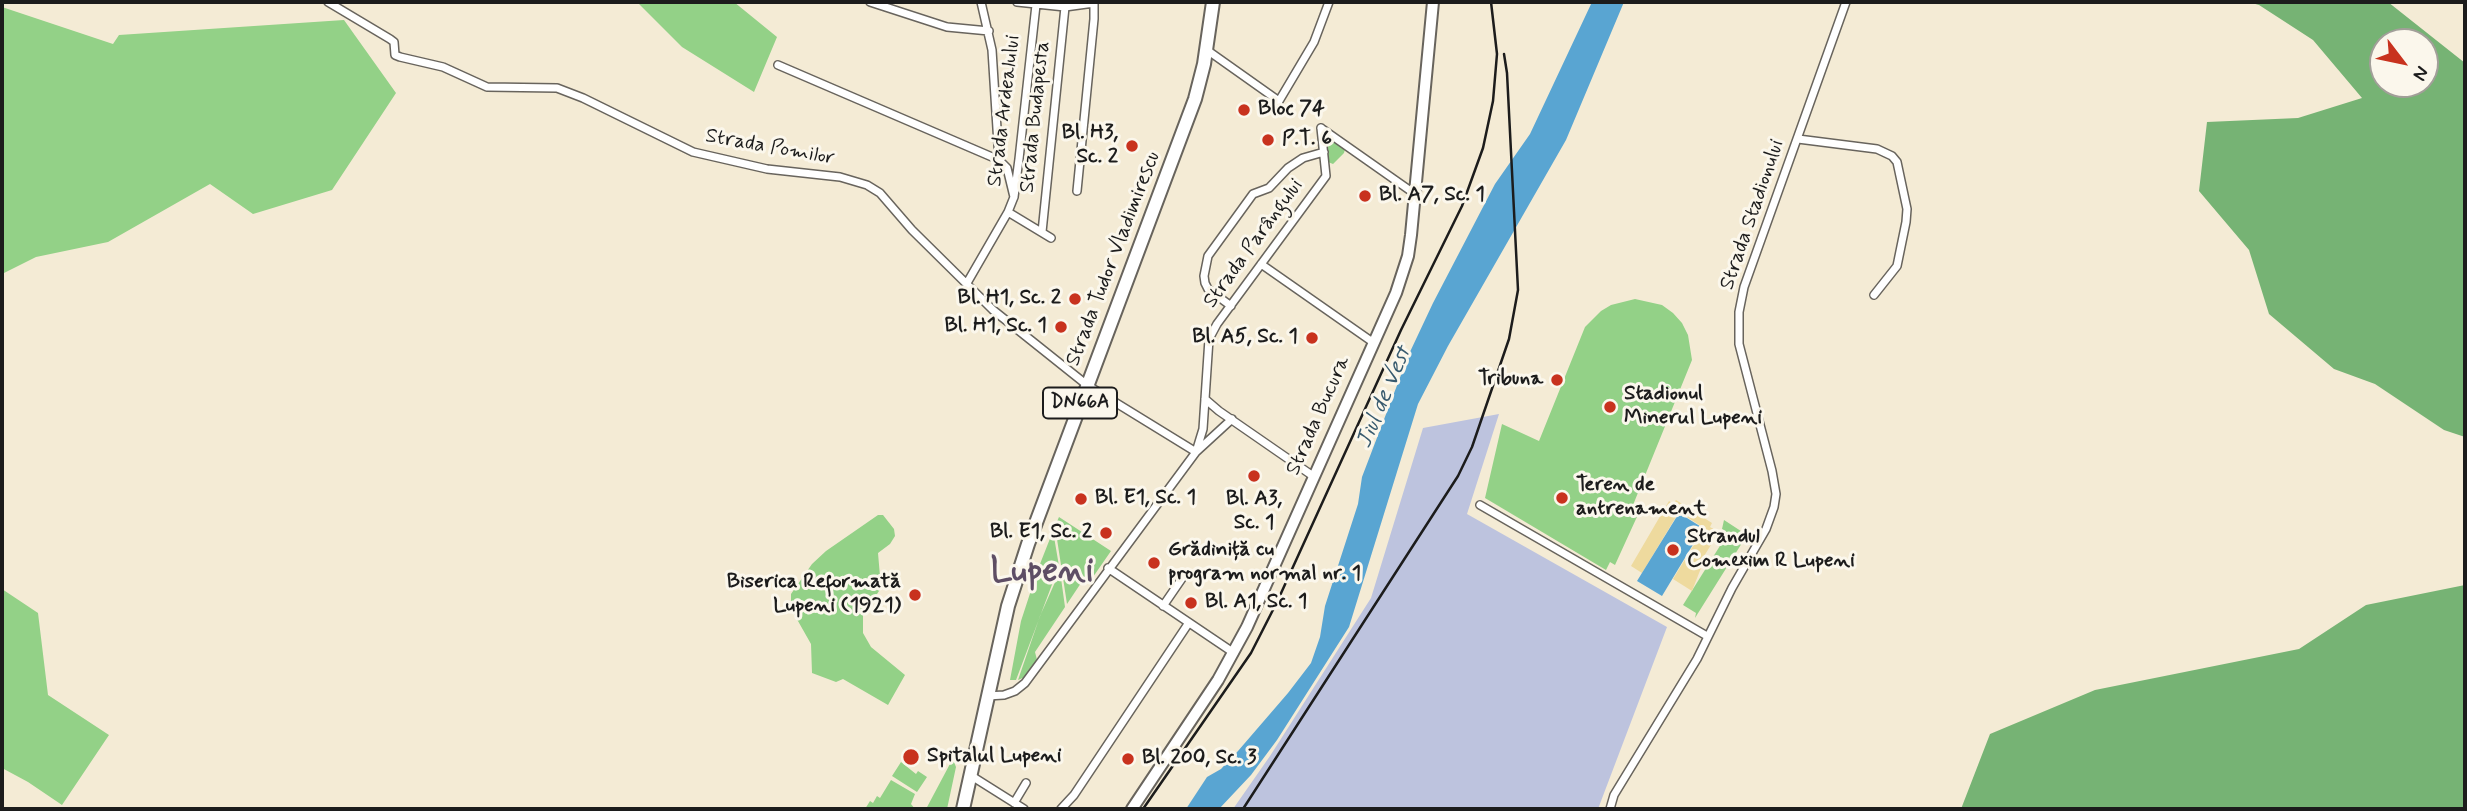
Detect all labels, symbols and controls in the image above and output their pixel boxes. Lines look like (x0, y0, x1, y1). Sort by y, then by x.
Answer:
north arrow (2369, 28, 2439, 98)
street label: Strada Ardealului (983, 34, 1027, 188)
street label: Strada Budapesta (1016, 40, 1056, 194)
text: N (2407, 61, 2434, 85)
place label: Bloc 74 (1258, 97, 1325, 123)
marker: Bloc 74 (1236, 102, 1252, 118)
place label: Bl. H3, Sc. 2 (1062, 121, 1118, 171)
street label: Strada Pomilor (703, 124, 837, 172)
place label: P.T. 6 (1282, 127, 1332, 153)
marker: P.T. 6 (1260, 132, 1276, 148)
street label: Strada Stadionului (1715, 136, 1791, 294)
marker: Bl. H3, Sc. 2 (1124, 138, 1140, 154)
street label: Strada Tudor Vladimirescu (1061, 148, 1167, 370)
street label: Strada Parângului (1199, 174, 1309, 314)
place label: Bl. A7, Sc. 1 (1379, 183, 1485, 209)
marker: Bl. A7, Sc. 1 (1357, 188, 1373, 204)
place label: Bl. H1, Sc. 2 (958, 286, 1061, 312)
marker: Bl. H1, Sc. 2 (1067, 291, 1083, 307)
place label: Bl. H1, Sc. 1 (945, 314, 1047, 340)
marker: Bl. H1, Sc. 1 (1053, 319, 1069, 335)
place label: Bl. A5, Sc. 1 (1192, 325, 1298, 351)
marker: Bl. A5, Sc. 1 (1304, 330, 1320, 346)
water label: Jiul de Vest (1351, 343, 1419, 453)
street label: Strada Bucura (1282, 353, 1356, 479)
place label: Tribuna (1478, 367, 1543, 393)
marker: Tribuna (1549, 372, 1565, 388)
place label: Stadionul Minerul Lupeni (1624, 382, 1762, 432)
road number: DN66A (1043, 388, 1117, 418)
marker: Stadionul Minerul Lupeni (1602, 399, 1618, 415)
marker: Bl. A3, Sc. 1 (1246, 468, 1262, 484)
place label: Teren de antrenament (1576, 473, 1706, 523)
place label: Bl. E1, Sc. 1 (1095, 486, 1196, 512)
place label: Bl. A3, Sc. 1 (1226, 487, 1282, 537)
marker: Teren de antrenament (1554, 490, 1570, 506)
marker: Bl. E1, Sc. 1 (1073, 491, 1089, 507)
place label: Bl. E1, Sc. 2 (990, 520, 1092, 546)
marker: Bl. E1, Sc. 2 (1098, 525, 1114, 541)
place label: Strandul Comexim R Lupeni (1687, 525, 1855, 575)
place label: Grădiniță cu program normal nr. 1 (1168, 538, 1361, 588)
marker: Strandul Comexim R Lupeni (1665, 542, 1681, 558)
district label: Lupeni (991, 553, 1093, 595)
marker: Grădiniță cu program normal nr. 1 (1146, 555, 1162, 571)
place label: Biserica Reformată Lupeni (1921) (727, 570, 901, 620)
marker: Biserica Reformată Lupeni (1921) (907, 587, 923, 603)
place label: Bl. A1, Sc. 1 (1205, 590, 1308, 616)
marker: Bl. A1, Sc. 1 (1183, 595, 1199, 611)
place label: Spitalul Lupeni (927, 744, 1062, 770)
place label: Bl. 200, Sc. 3 (1142, 746, 1256, 772)
marker: Spitalul Lupeni (901, 747, 921, 767)
marker: Bl. 200, Sc. 3 (1120, 751, 1136, 767)

